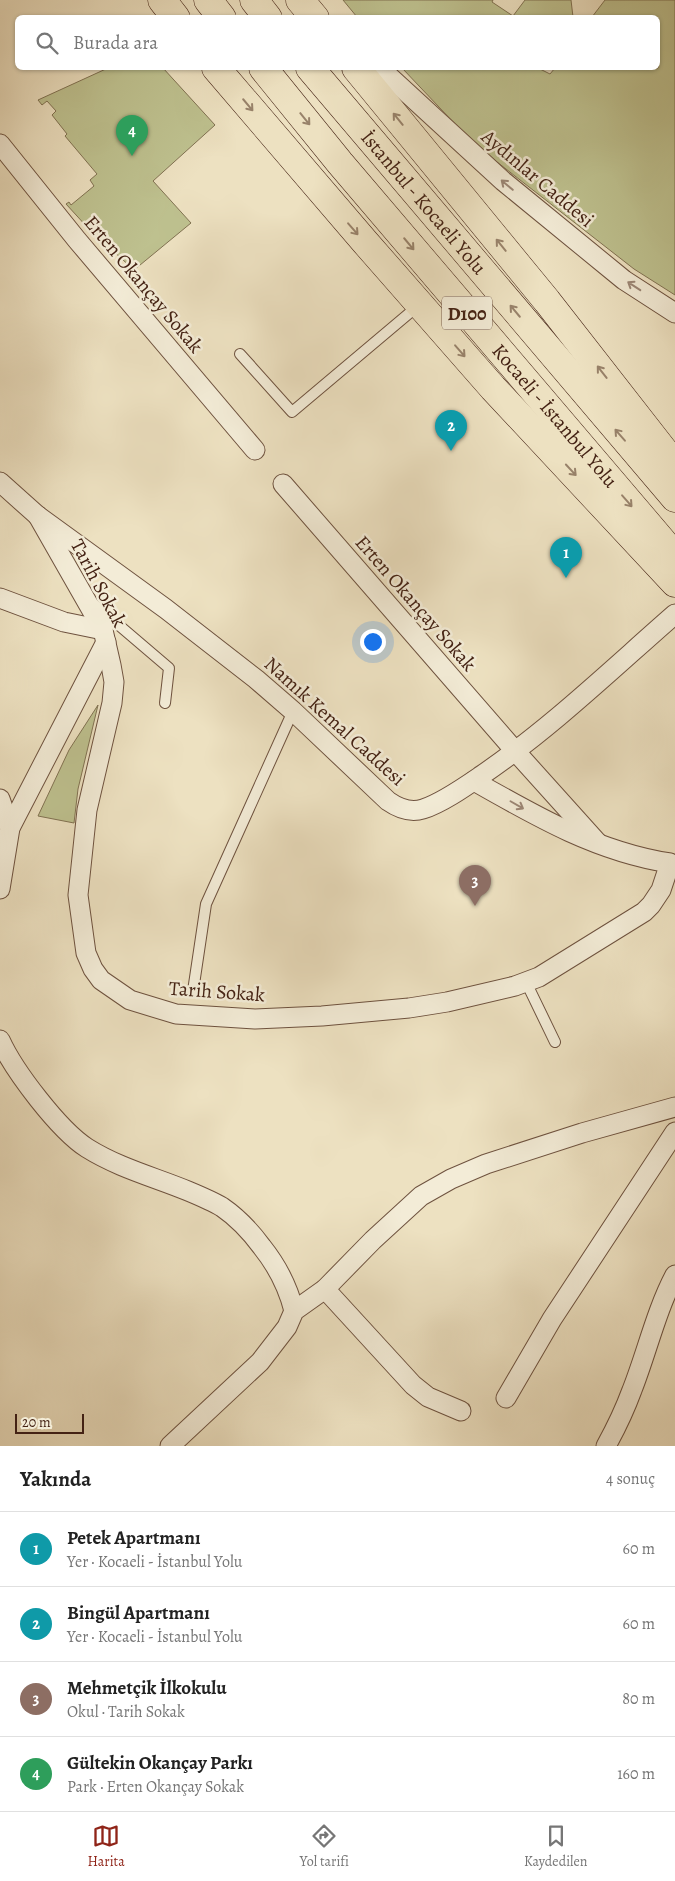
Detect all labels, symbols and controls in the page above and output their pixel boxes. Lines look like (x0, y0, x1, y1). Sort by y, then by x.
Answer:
search box (15, 15, 660, 70)
icon: search (33, 29, 61, 57)
text: Burada ara (73, 30, 158, 56)
one-way arrow (242, 98, 253, 111)
one-way arrow (299, 112, 310, 125)
one-way arrow (392, 113, 403, 126)
pin: 4 (116, 115, 148, 156)
street label: Aydınlar Caddesi (475, 123, 600, 233)
street label: İstanbul - Kocaeli Yolu (355, 125, 493, 280)
one-way arrow (501, 179, 514, 190)
street label: Erten Okançay Sokak (78, 210, 209, 359)
one-way arrow (347, 222, 359, 235)
one-way arrow (403, 237, 414, 250)
one-way arrow (495, 238, 506, 251)
one-way arrow (627, 281, 641, 292)
road number: D100 (442, 296, 492, 330)
one-way arrow (510, 305, 521, 318)
street label: Kocaeli - İstanbul Yolu (486, 338, 624, 494)
one-way arrow (455, 344, 466, 357)
one-way arrow (596, 366, 607, 379)
pin: 2 (435, 410, 467, 451)
one-way arrow (615, 429, 626, 442)
one-way arrow (565, 464, 577, 476)
one-way arrow (622, 494, 633, 507)
street label: Erten Okançay Sokak (349, 530, 482, 677)
street label: Tarih Sokak (64, 534, 133, 632)
pin: 1 (550, 537, 582, 578)
your location (360, 629, 386, 655)
street label: Namık Kemal Caddesi (258, 651, 411, 792)
one-way arrow (509, 801, 523, 811)
pin: 3 (459, 865, 491, 906)
street label: Tarih Sokak (168, 975, 266, 1008)
scale bar (15, 1411, 84, 1434)
text: 20 m (22, 1413, 51, 1432)
text: Yakında (20, 1465, 91, 1493)
text: 4 sonuç (606, 1468, 655, 1490)
text: Petek Apartmanı (67, 1525, 201, 1551)
text: 1 (33, 1538, 39, 1560)
text: 60 m (623, 1538, 655, 1560)
text: Yer · Kocaeli - İstanbul Yolu (67, 1551, 243, 1573)
text: Bingül Apartmanı (67, 1600, 210, 1626)
text: 2 (32, 1613, 40, 1635)
text: 60 m (623, 1613, 655, 1635)
text: Yer · Kocaeli - İstanbul Yolu (67, 1626, 243, 1648)
text: Mehmetçik İlkokulu (67, 1675, 227, 1701)
text: 3 (33, 1688, 39, 1710)
text: 80 m (622, 1688, 655, 1710)
text: Okul · Tarih Sokak (67, 1701, 185, 1723)
text: Gültekin Okançay Parkı (67, 1750, 253, 1776)
text: 4 (32, 1763, 40, 1785)
text: 160 m (617, 1763, 655, 1785)
text: Park · Erten Okançay Sokak (67, 1776, 244, 1798)
tab: Harita (88, 1822, 125, 1871)
tab: Yol tarifi (300, 1822, 349, 1871)
tab: Kaydedilen (524, 1822, 587, 1871)

